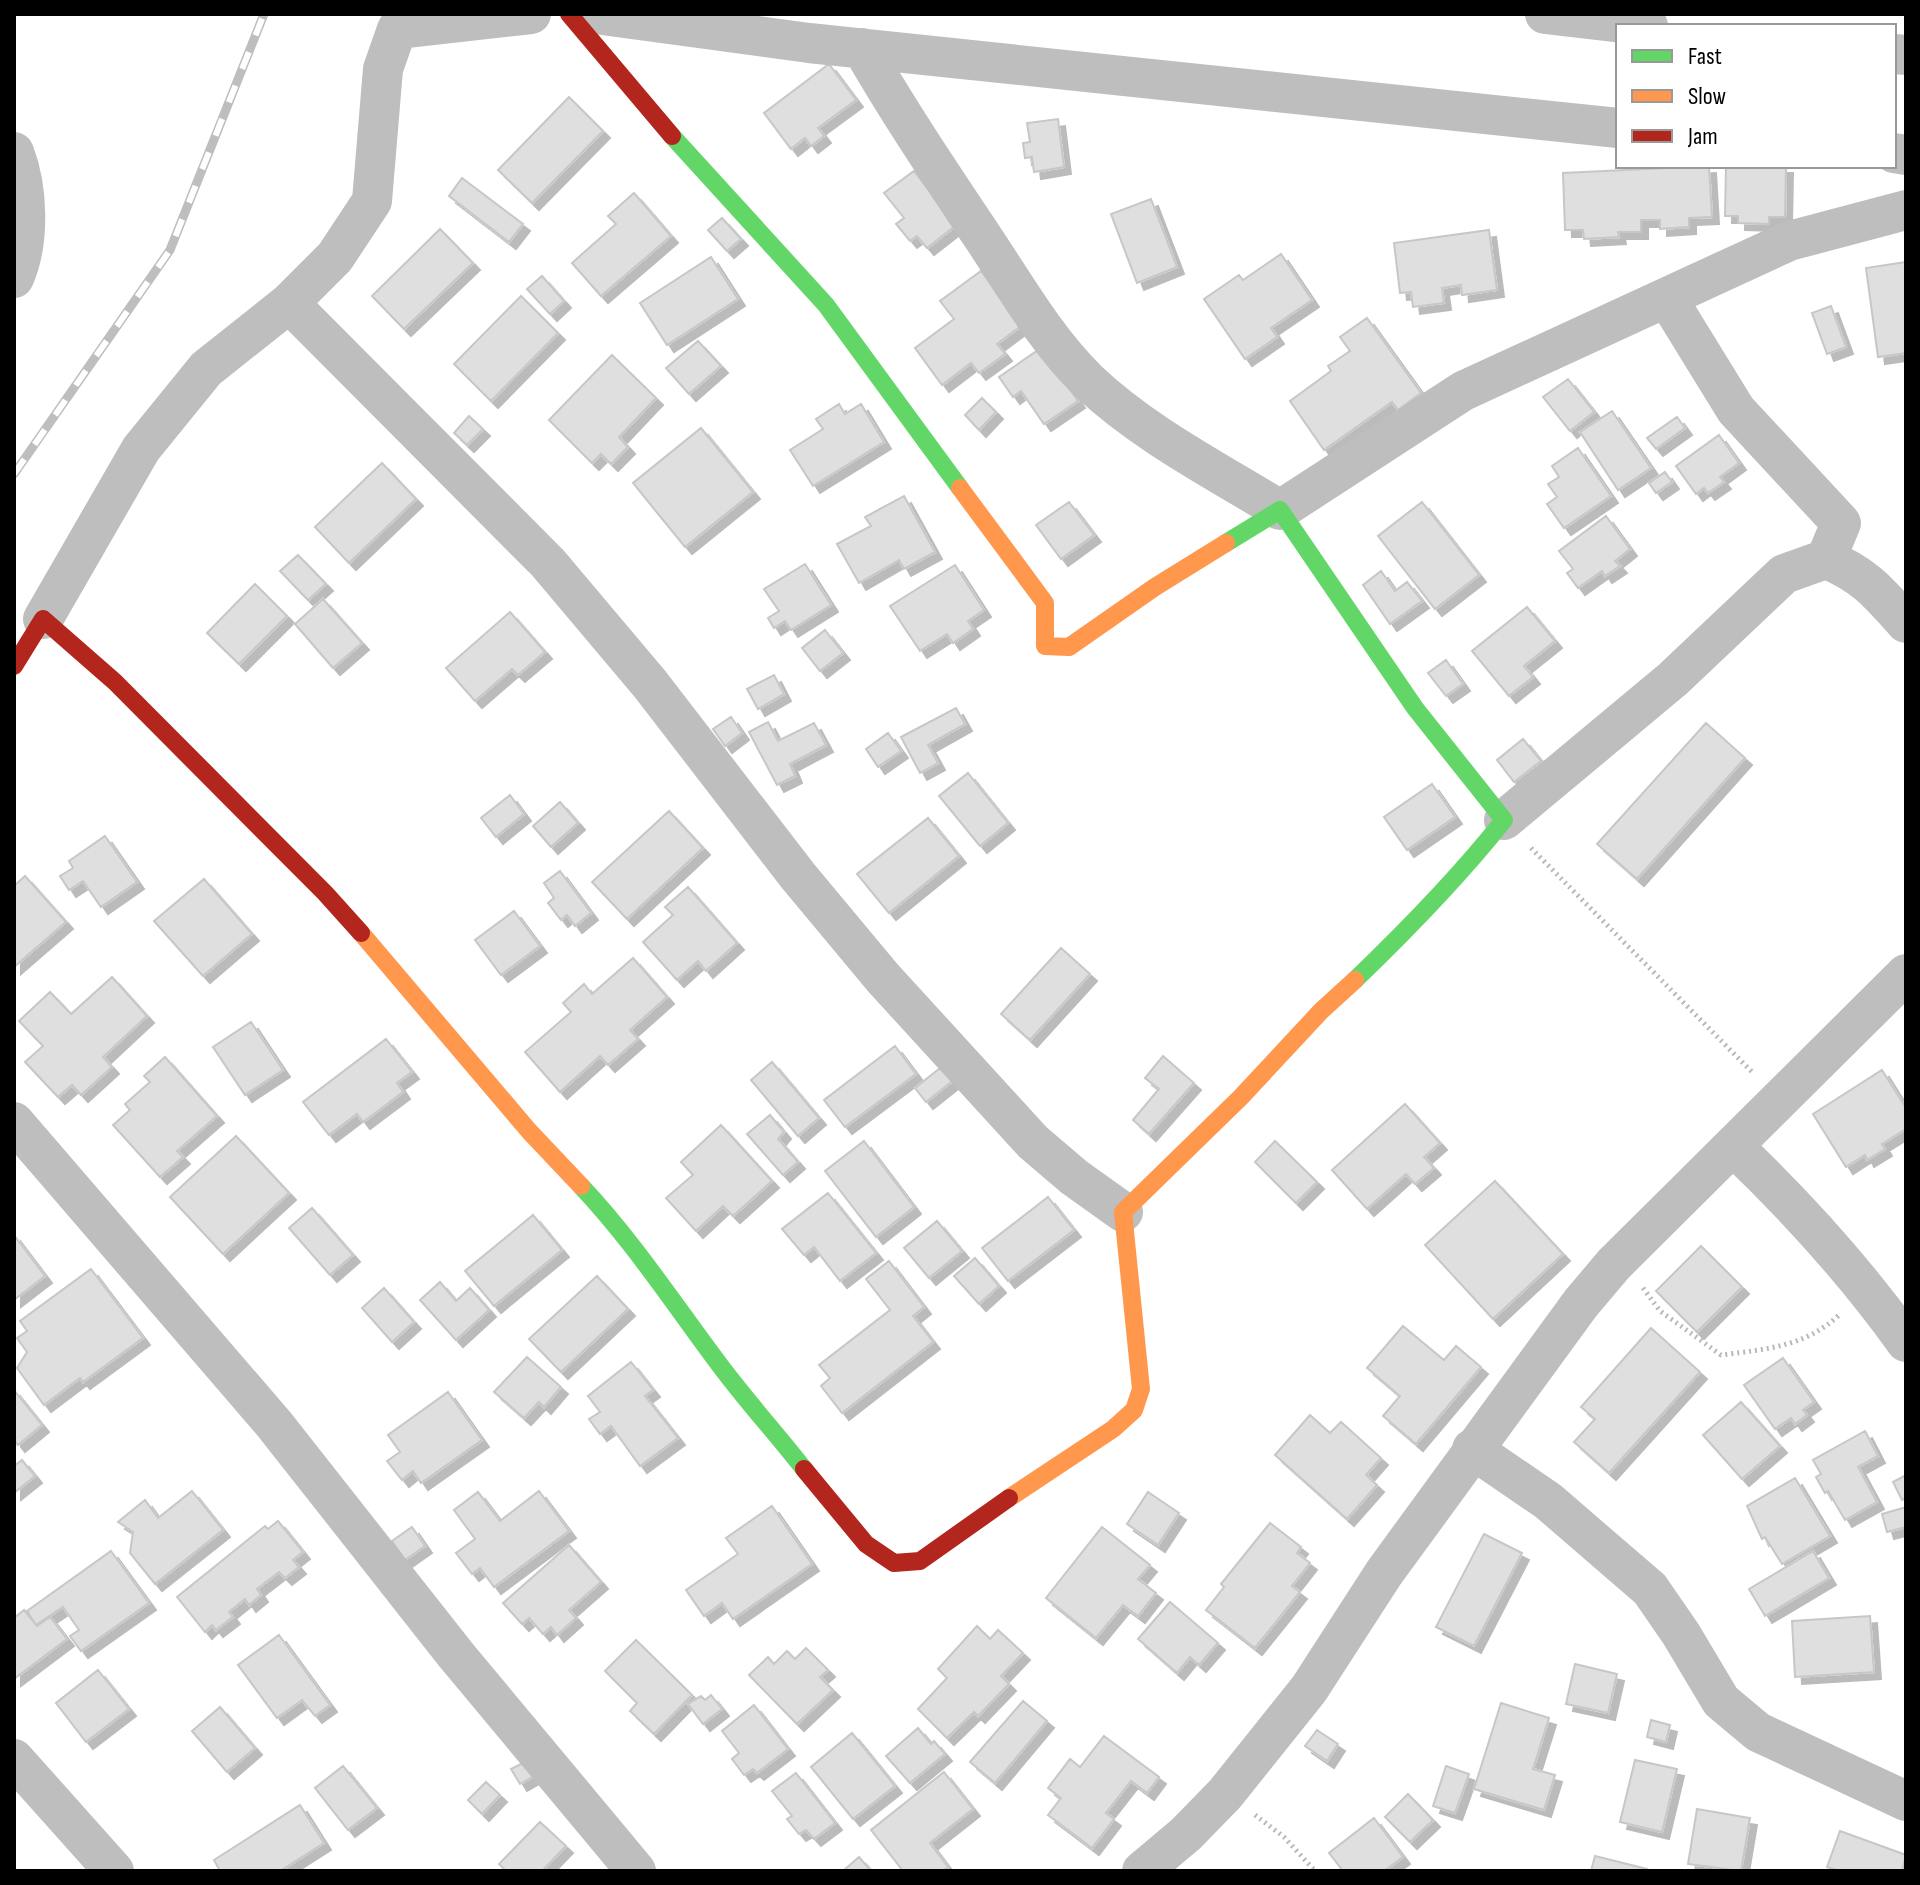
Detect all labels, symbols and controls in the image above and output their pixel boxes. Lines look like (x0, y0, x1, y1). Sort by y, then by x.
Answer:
legend (1616, 24, 1896, 168)
text: Fast (1688, 42, 1722, 71)
text: Slow (1688, 82, 1726, 111)
text: Jam (1687, 122, 1718, 151)

